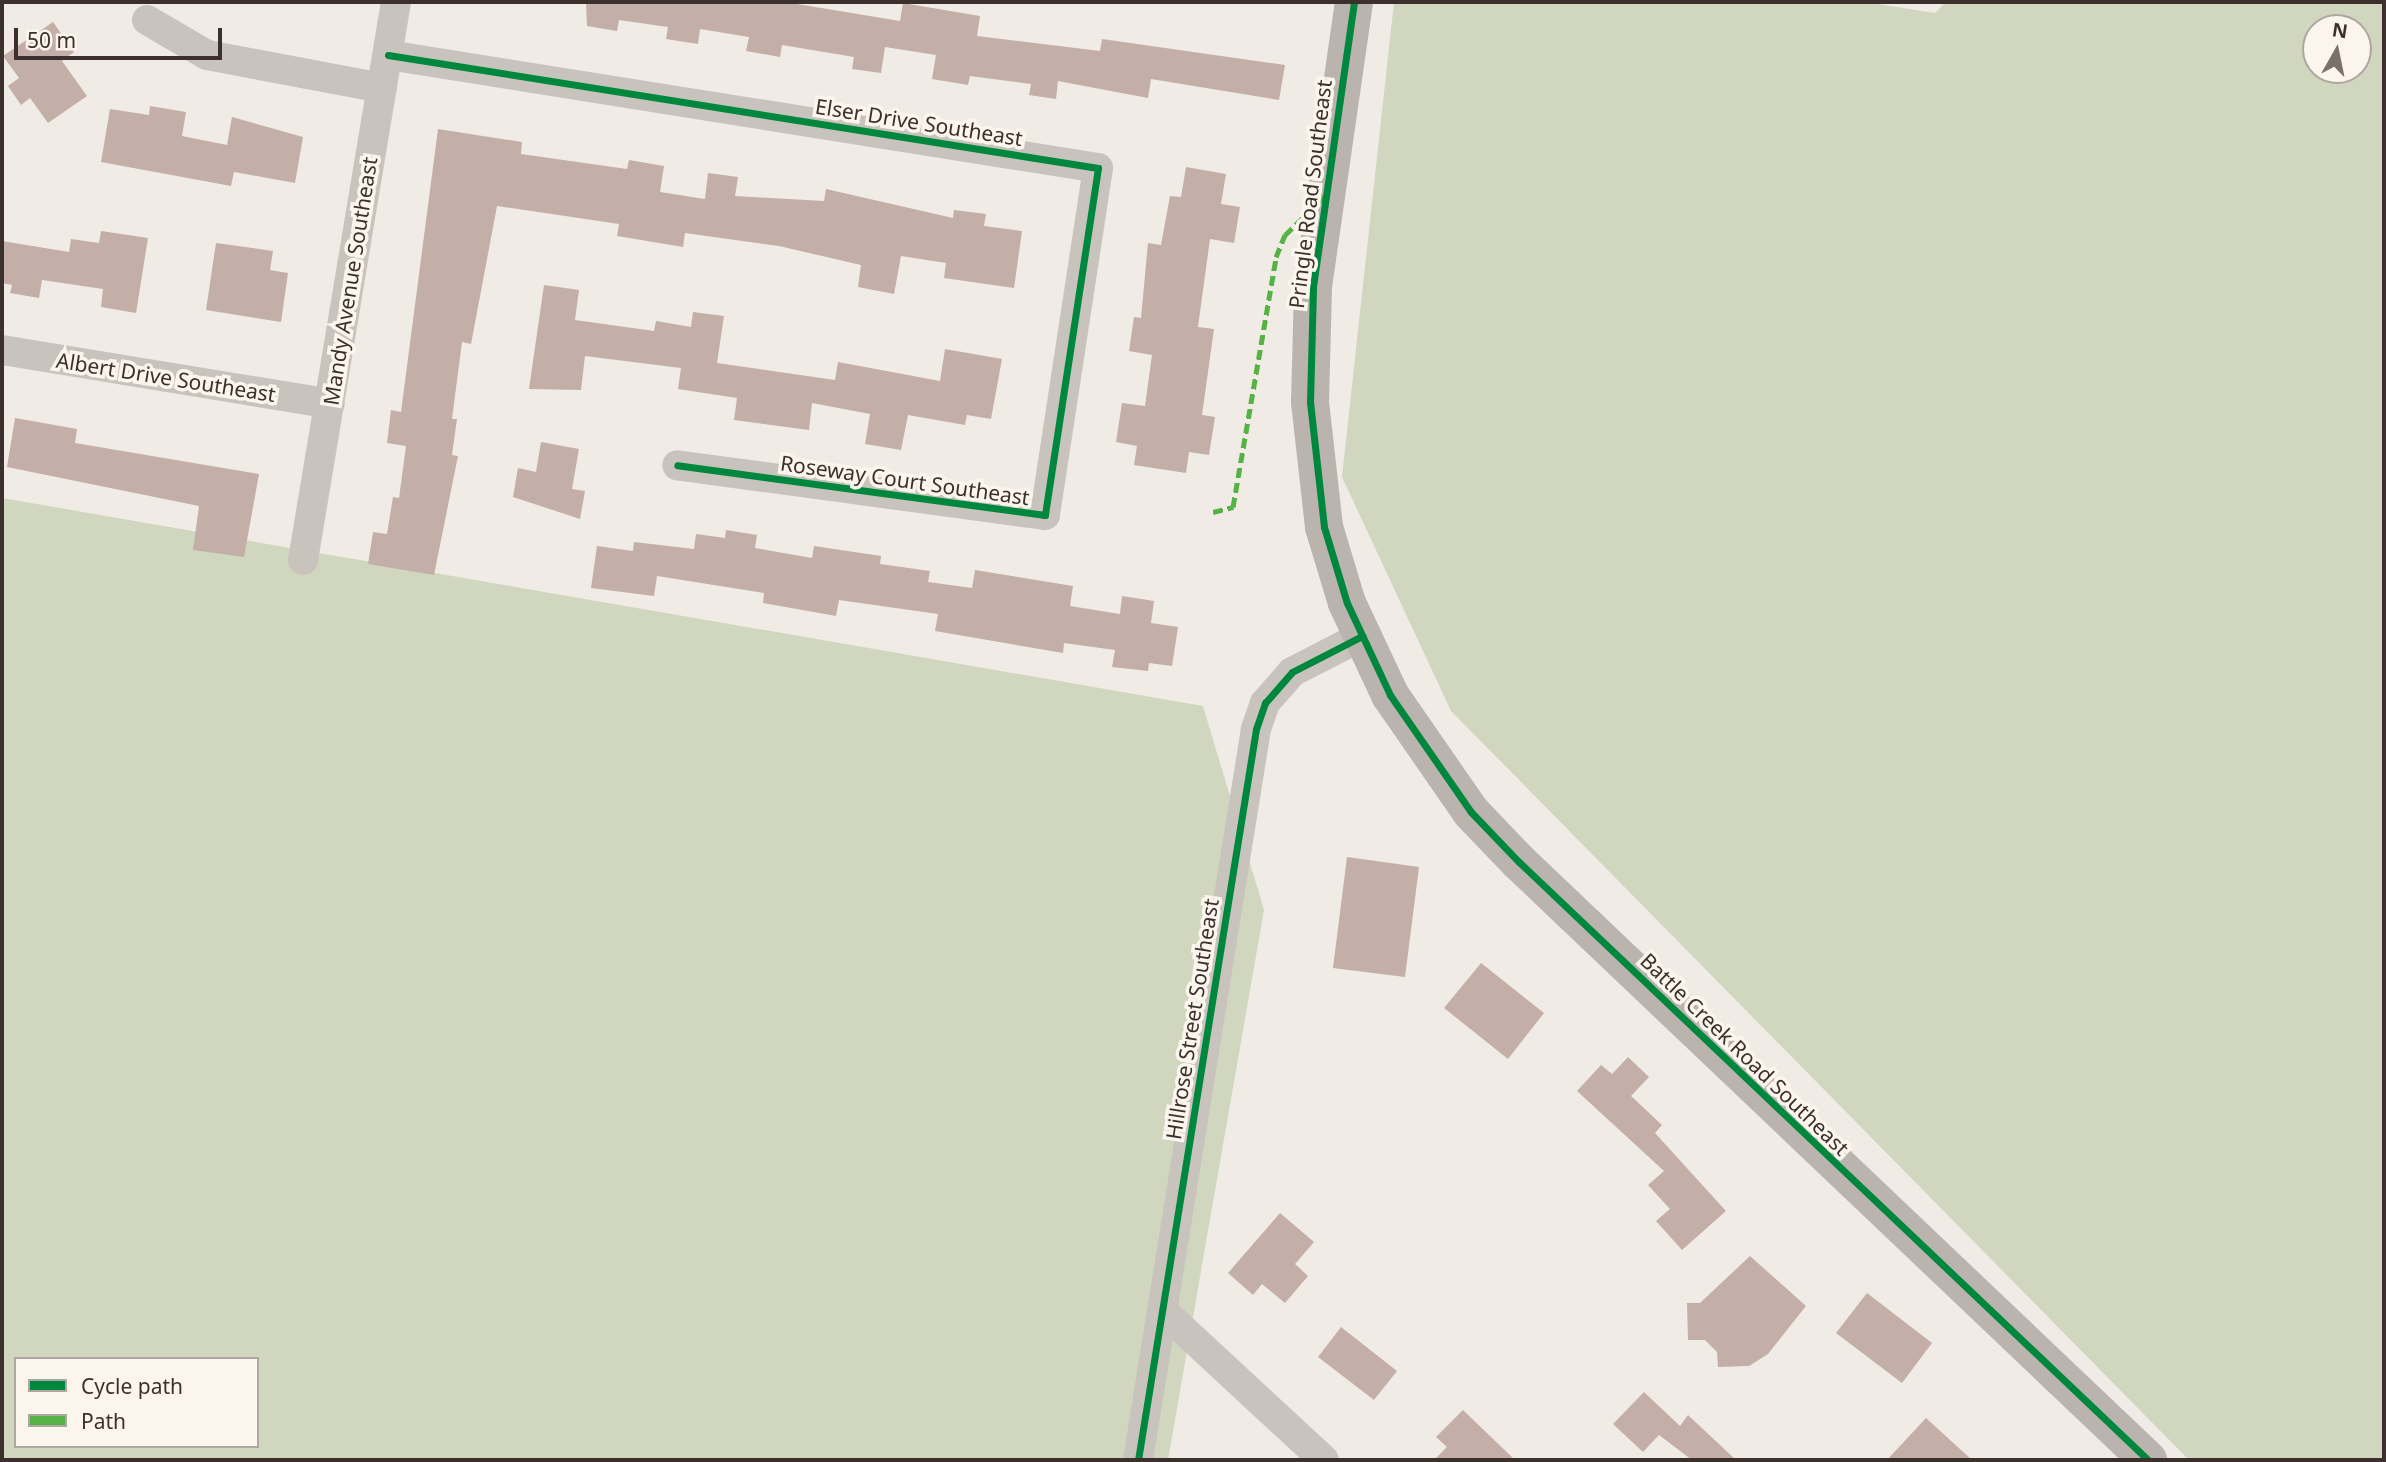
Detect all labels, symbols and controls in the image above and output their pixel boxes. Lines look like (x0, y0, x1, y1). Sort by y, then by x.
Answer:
scale bar (18, 14, 226, 58)
north arrow (2302, 14, 2372, 84)
text: N (2330, 16, 2350, 44)
text: 50 m (27, 26, 76, 54)
street label: Pringle Road Southeast (1283, 78, 1337, 310)
street label: Elser Drive Southeast (814, 93, 1024, 151)
street label: Mandy Avenue Southeast (318, 155, 382, 407)
street label: Albert Drive Southeast (55, 347, 277, 407)
street label: Roseway Court Southeast (779, 450, 1031, 510)
street label: Hillrose Street Southeast (1161, 897, 1223, 1141)
street label: Battle Creek Road Southeast (1635, 948, 1855, 1160)
legend (14, 1357, 259, 1448)
text: Cycle path (81, 1372, 183, 1400)
text: Path (81, 1407, 126, 1435)

